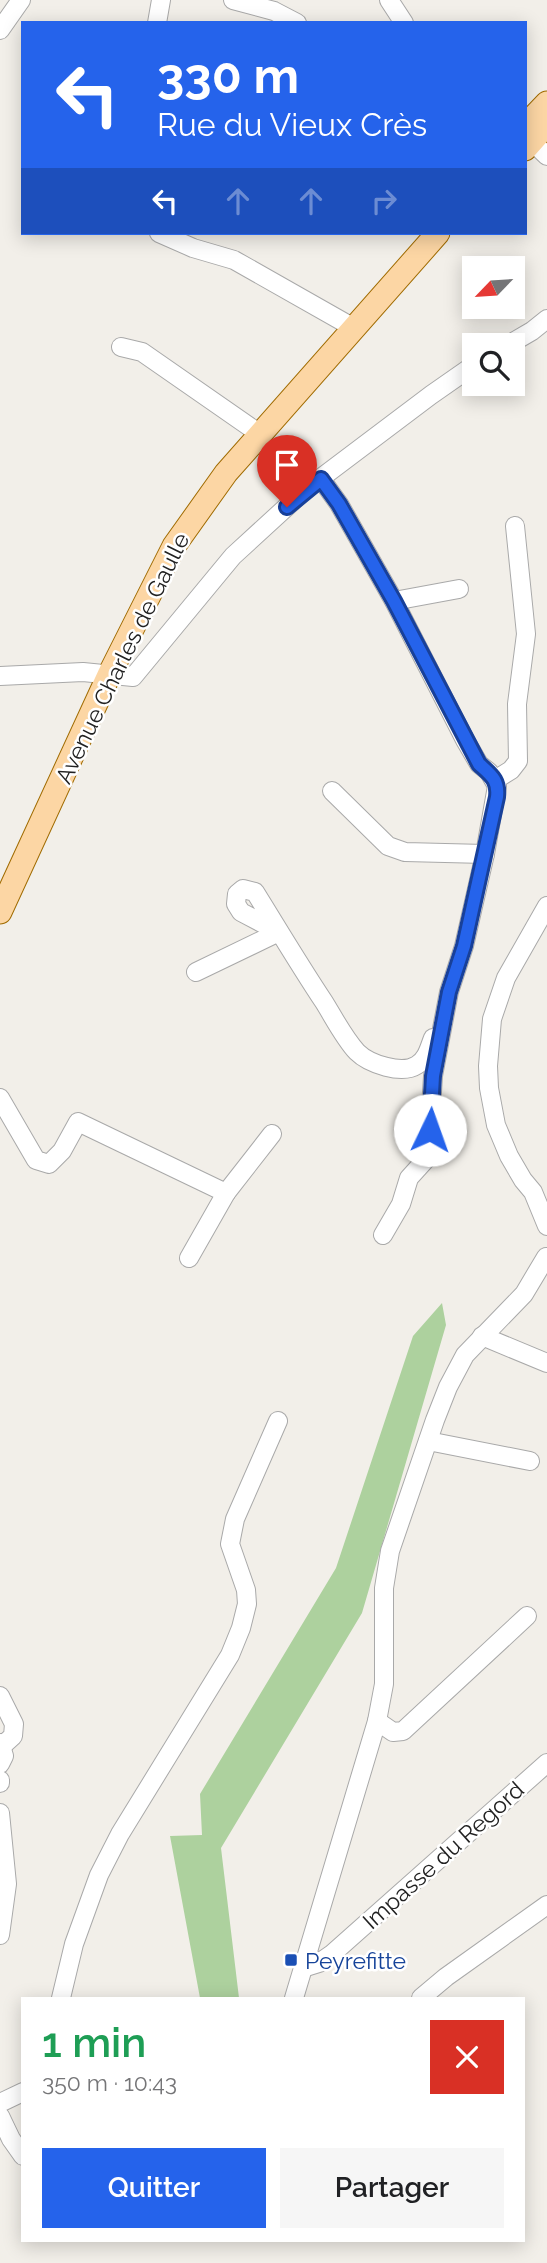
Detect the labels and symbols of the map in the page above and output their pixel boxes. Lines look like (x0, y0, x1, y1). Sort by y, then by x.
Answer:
north arrow (462, 256, 525, 318)
pin (257, 435, 317, 507)
street label: Avenue Charles de Gaulle (49, 528, 195, 788)
position arrow (393, 1093, 467, 1167)
street label: Impasse du Regord (357, 1776, 529, 1934)
place label: Peyrefitte (305, 1947, 406, 1974)
marker: Peyrefitte (283, 1952, 299, 1968)

